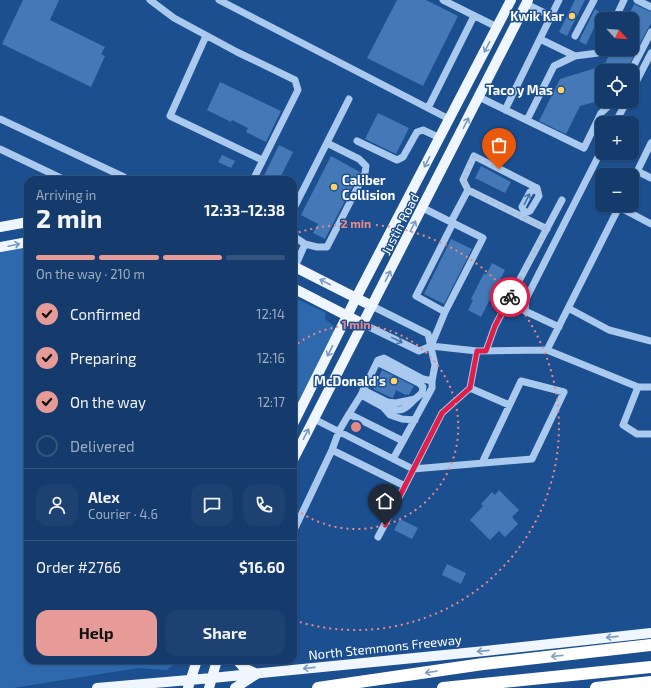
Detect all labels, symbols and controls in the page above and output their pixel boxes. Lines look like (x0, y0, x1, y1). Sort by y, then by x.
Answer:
place label: Kwik Kar (510, 8, 564, 24)
marker: Kwik Kar (567, 11, 577, 21)
north arrow (595, 12, 639, 56)
map controls (595, 12, 639, 212)
one-way arrow (483, 41, 490, 53)
button: locate (595, 64, 639, 108)
place label: Taco y Mas (486, 82, 553, 98)
marker: Taco y Mas (556, 85, 566, 95)
button: + (595, 116, 639, 160)
one-way arrow (463, 117, 470, 129)
pin (482, 128, 516, 169)
icon: bag (488, 134, 510, 156)
one-way arrow (423, 156, 430, 168)
button: − (595, 168, 639, 212)
place label: Caliber Collision (342, 172, 396, 203)
marker: Caliber Collision (329, 182, 339, 192)
text: Arriving in (36, 187, 96, 203)
street label: Justin Road (378, 191, 422, 257)
one-way arrow (523, 193, 531, 205)
text: 12:33–12:38 (204, 201, 285, 219)
text: 2 min (36, 202, 102, 233)
text: 2 min (341, 216, 371, 230)
one-way arrow (410, 221, 417, 233)
one-way arrow (7, 240, 20, 248)
text: On the way · 210 m (36, 266, 145, 282)
one-way arrow (385, 270, 392, 282)
courier (490, 277, 530, 317)
one-way arrow (319, 278, 331, 285)
icon: bike (499, 286, 521, 308)
icon: check (36, 303, 58, 325)
text: Confirmed (70, 305, 141, 323)
text: 12:14 (256, 306, 285, 322)
text: 1 min (342, 317, 370, 331)
one-way arrow (391, 337, 403, 344)
one-way arrow (326, 345, 333, 357)
icon: check (36, 347, 58, 369)
text: Preparing (70, 349, 136, 367)
text: 12:16 (257, 350, 285, 366)
place label: McDonald's (314, 373, 386, 389)
marker: McDonald's (389, 376, 399, 386)
icon: check (36, 391, 58, 413)
text: On the way (70, 393, 146, 411)
text: 12:17 (258, 394, 285, 410)
centre of rings (349, 420, 363, 434)
one-way arrow (303, 429, 310, 441)
text: Delivered (70, 437, 135, 455)
button: person (36, 484, 78, 526)
button: chat (191, 484, 233, 526)
button: phone (243, 484, 285, 526)
pin (368, 484, 402, 525)
text: Alex (88, 488, 120, 506)
icon: home (374, 490, 396, 512)
text: Courier · 4.6 (88, 506, 158, 522)
text: Order #2766 (36, 558, 121, 576)
text: $16.60 (239, 558, 285, 576)
button: Help (36, 610, 157, 656)
button: Share (165, 610, 285, 656)
street label: North Stemmons Freeway (308, 631, 463, 663)
one-way arrow (606, 633, 619, 641)
one-way arrow (477, 647, 490, 655)
one-way arrow (551, 652, 564, 660)
one-way arrow (303, 665, 316, 672)
one-way arrow (425, 668, 438, 676)

